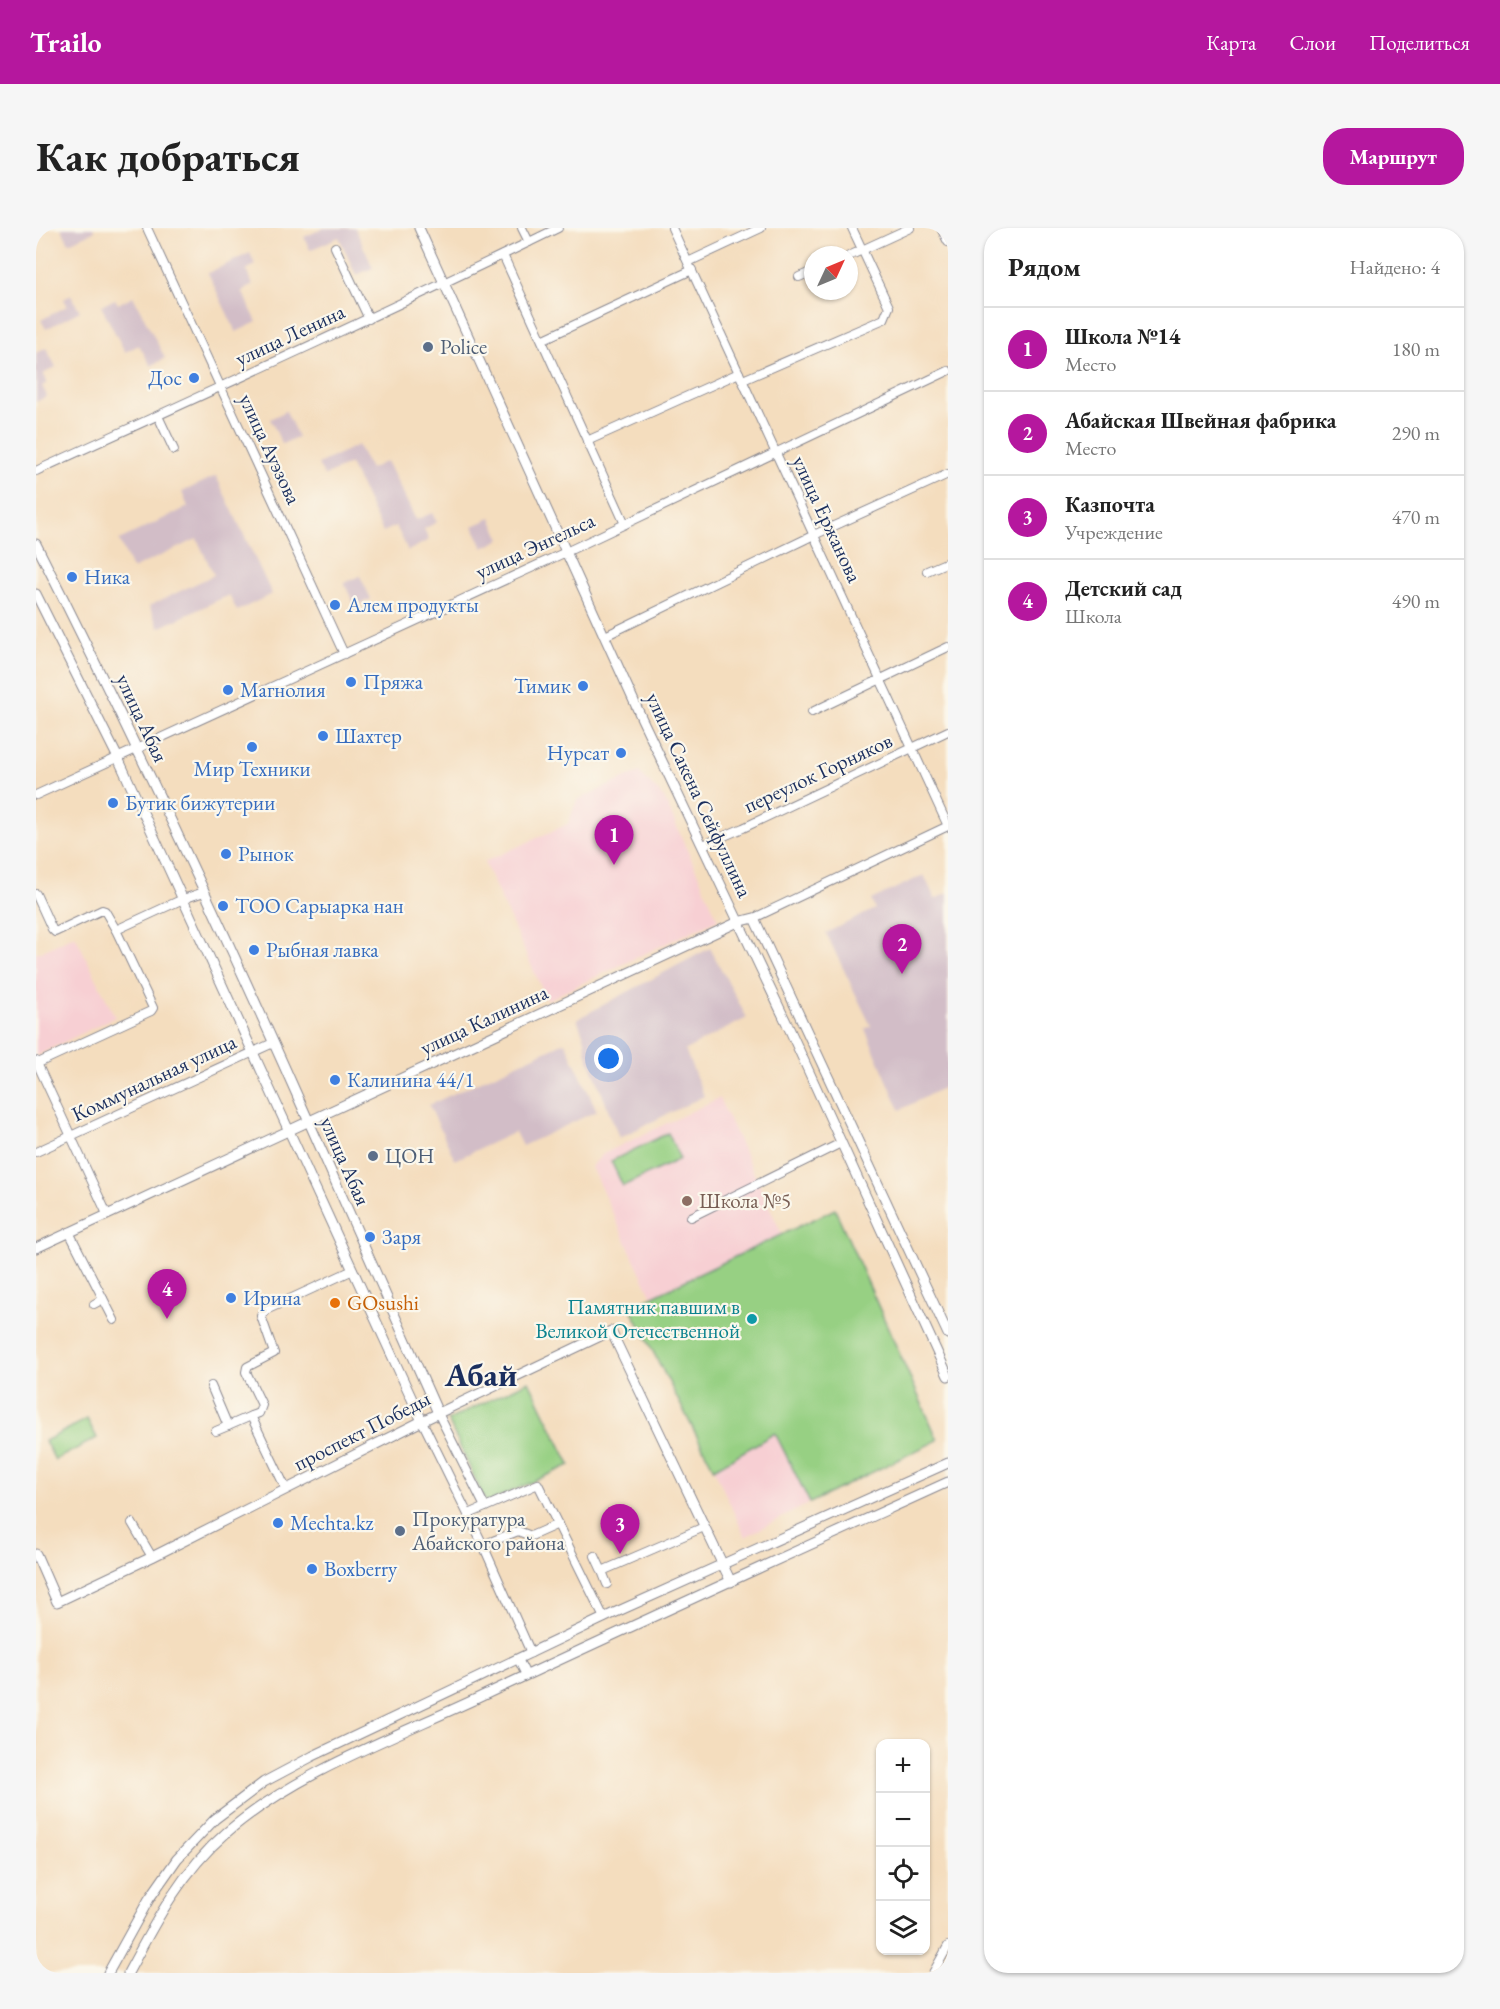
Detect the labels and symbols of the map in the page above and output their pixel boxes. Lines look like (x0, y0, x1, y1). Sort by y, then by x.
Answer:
north arrow (804, 246, 858, 300)
street label: улица Ленина (231, 297, 349, 372)
place label: Police (440, 333, 487, 360)
marker: Police (421, 340, 435, 354)
place label: Дос (148, 364, 182, 391)
marker: Дос (187, 371, 201, 385)
street label: улица Ауэзова (233, 389, 308, 509)
street label: улица Ержанова (786, 451, 869, 587)
street label: улица Энгельса (471, 506, 599, 585)
place label: Ника (84, 563, 131, 590)
marker: Ника (65, 570, 79, 584)
place label: Алем продукты (346, 591, 479, 618)
marker: Алем продукты (328, 598, 342, 612)
place label: Пряжа (363, 668, 424, 695)
street label: улица Абая (110, 669, 175, 766)
place label: Тимик (514, 672, 571, 699)
marker: Пряжа (344, 675, 358, 689)
place label: Магнолия (240, 676, 326, 703)
marker: Тимик (576, 679, 590, 693)
marker: Магнолия (221, 683, 235, 697)
street label: улица Сакена Сейфуллина (640, 688, 759, 902)
place label: Шахтер (335, 722, 402, 749)
street label: переулок Горняков (739, 726, 896, 819)
marker: Шахтер (316, 729, 330, 743)
place label: Нурсат (547, 739, 609, 766)
marker: Мир Техники (245, 740, 259, 754)
marker: Нурсат (614, 746, 628, 760)
place label: Мир Техники (193, 755, 311, 782)
place label: Бутик бижутерии (125, 789, 275, 816)
marker: Бутик бижутерии (106, 796, 120, 810)
pin: 1 (594, 816, 634, 865)
place label: Рынок (238, 840, 294, 867)
marker: Рынок (219, 847, 233, 861)
place label: ТОО Сарыарка нан (235, 892, 404, 919)
marker: ТОО Сарыарка нан (216, 899, 230, 913)
pin: 2 (882, 924, 922, 974)
place label: Рыбная лавка (266, 936, 379, 963)
marker: Рыбная лавка (247, 943, 261, 957)
street label: улица Калинина (416, 978, 553, 1061)
street label: Коммунальная улица (67, 1027, 241, 1128)
your location (594, 1044, 623, 1073)
place label: Калинина 44/1 (347, 1066, 475, 1093)
marker: Калинина 44/1 (328, 1073, 342, 1087)
street label: улица Абая (314, 1112, 377, 1209)
place label: ЦОН (385, 1142, 434, 1169)
marker: ЦОН (366, 1149, 380, 1163)
place label: Школа №5 (699, 1187, 791, 1214)
marker: Школа №5 (680, 1194, 694, 1208)
place label: Заря (382, 1223, 421, 1250)
marker: Заря (363, 1230, 377, 1244)
pin: 4 (148, 1270, 186, 1319)
place label: Ирина (243, 1284, 302, 1311)
place label: GOsushi (347, 1289, 419, 1316)
marker: Ирина (224, 1291, 238, 1305)
place label: Памятник павшим в Великой Отечественной (535, 1293, 740, 1344)
marker: GOsushi (328, 1296, 342, 1310)
marker: Памятник павшим в Великой Отечественной (745, 1312, 759, 1326)
district label: Абай (444, 1353, 517, 1396)
street label: проспект Победы (289, 1384, 435, 1477)
pin: 3 (600, 1504, 640, 1554)
place label: Прокуратура Абайского района (411, 1505, 566, 1556)
place label: Mechta.kz (290, 1509, 373, 1536)
marker: Mechta.kz (271, 1516, 285, 1530)
marker: Прокуратура Абайского района (393, 1524, 407, 1538)
place label: Boxberry (324, 1555, 398, 1582)
marker: Boxberry (305, 1562, 319, 1576)

